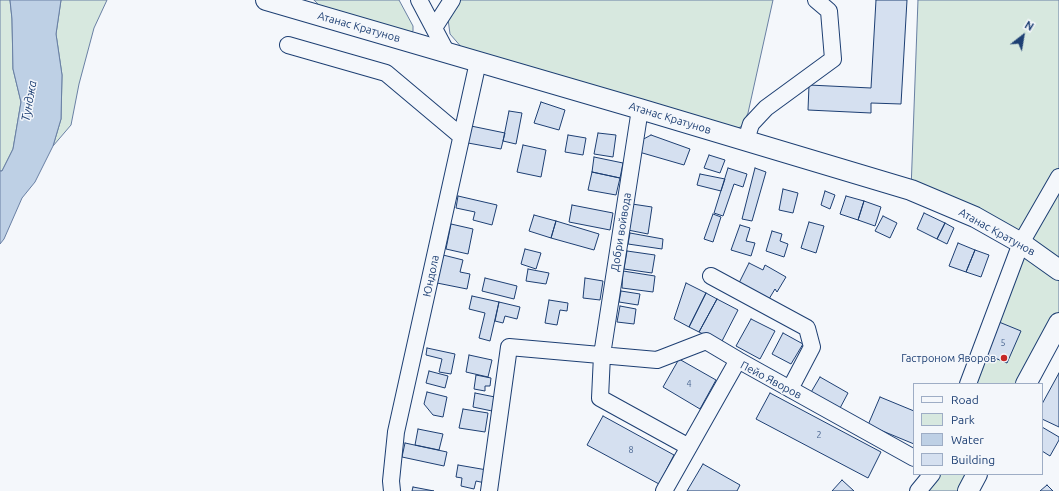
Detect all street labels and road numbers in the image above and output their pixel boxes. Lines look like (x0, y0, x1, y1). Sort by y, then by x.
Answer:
street label: Атанас Кратунов (316, 9, 402, 45)
street label: Атанас Кратунов (627, 99, 713, 137)
street label: Добри войвода (608, 192, 634, 272)
street label: Атанас Кратунов (957, 206, 1037, 258)
street label: Юндола (420, 254, 442, 298)
street label: Пейо Яворов (738, 358, 804, 402)

